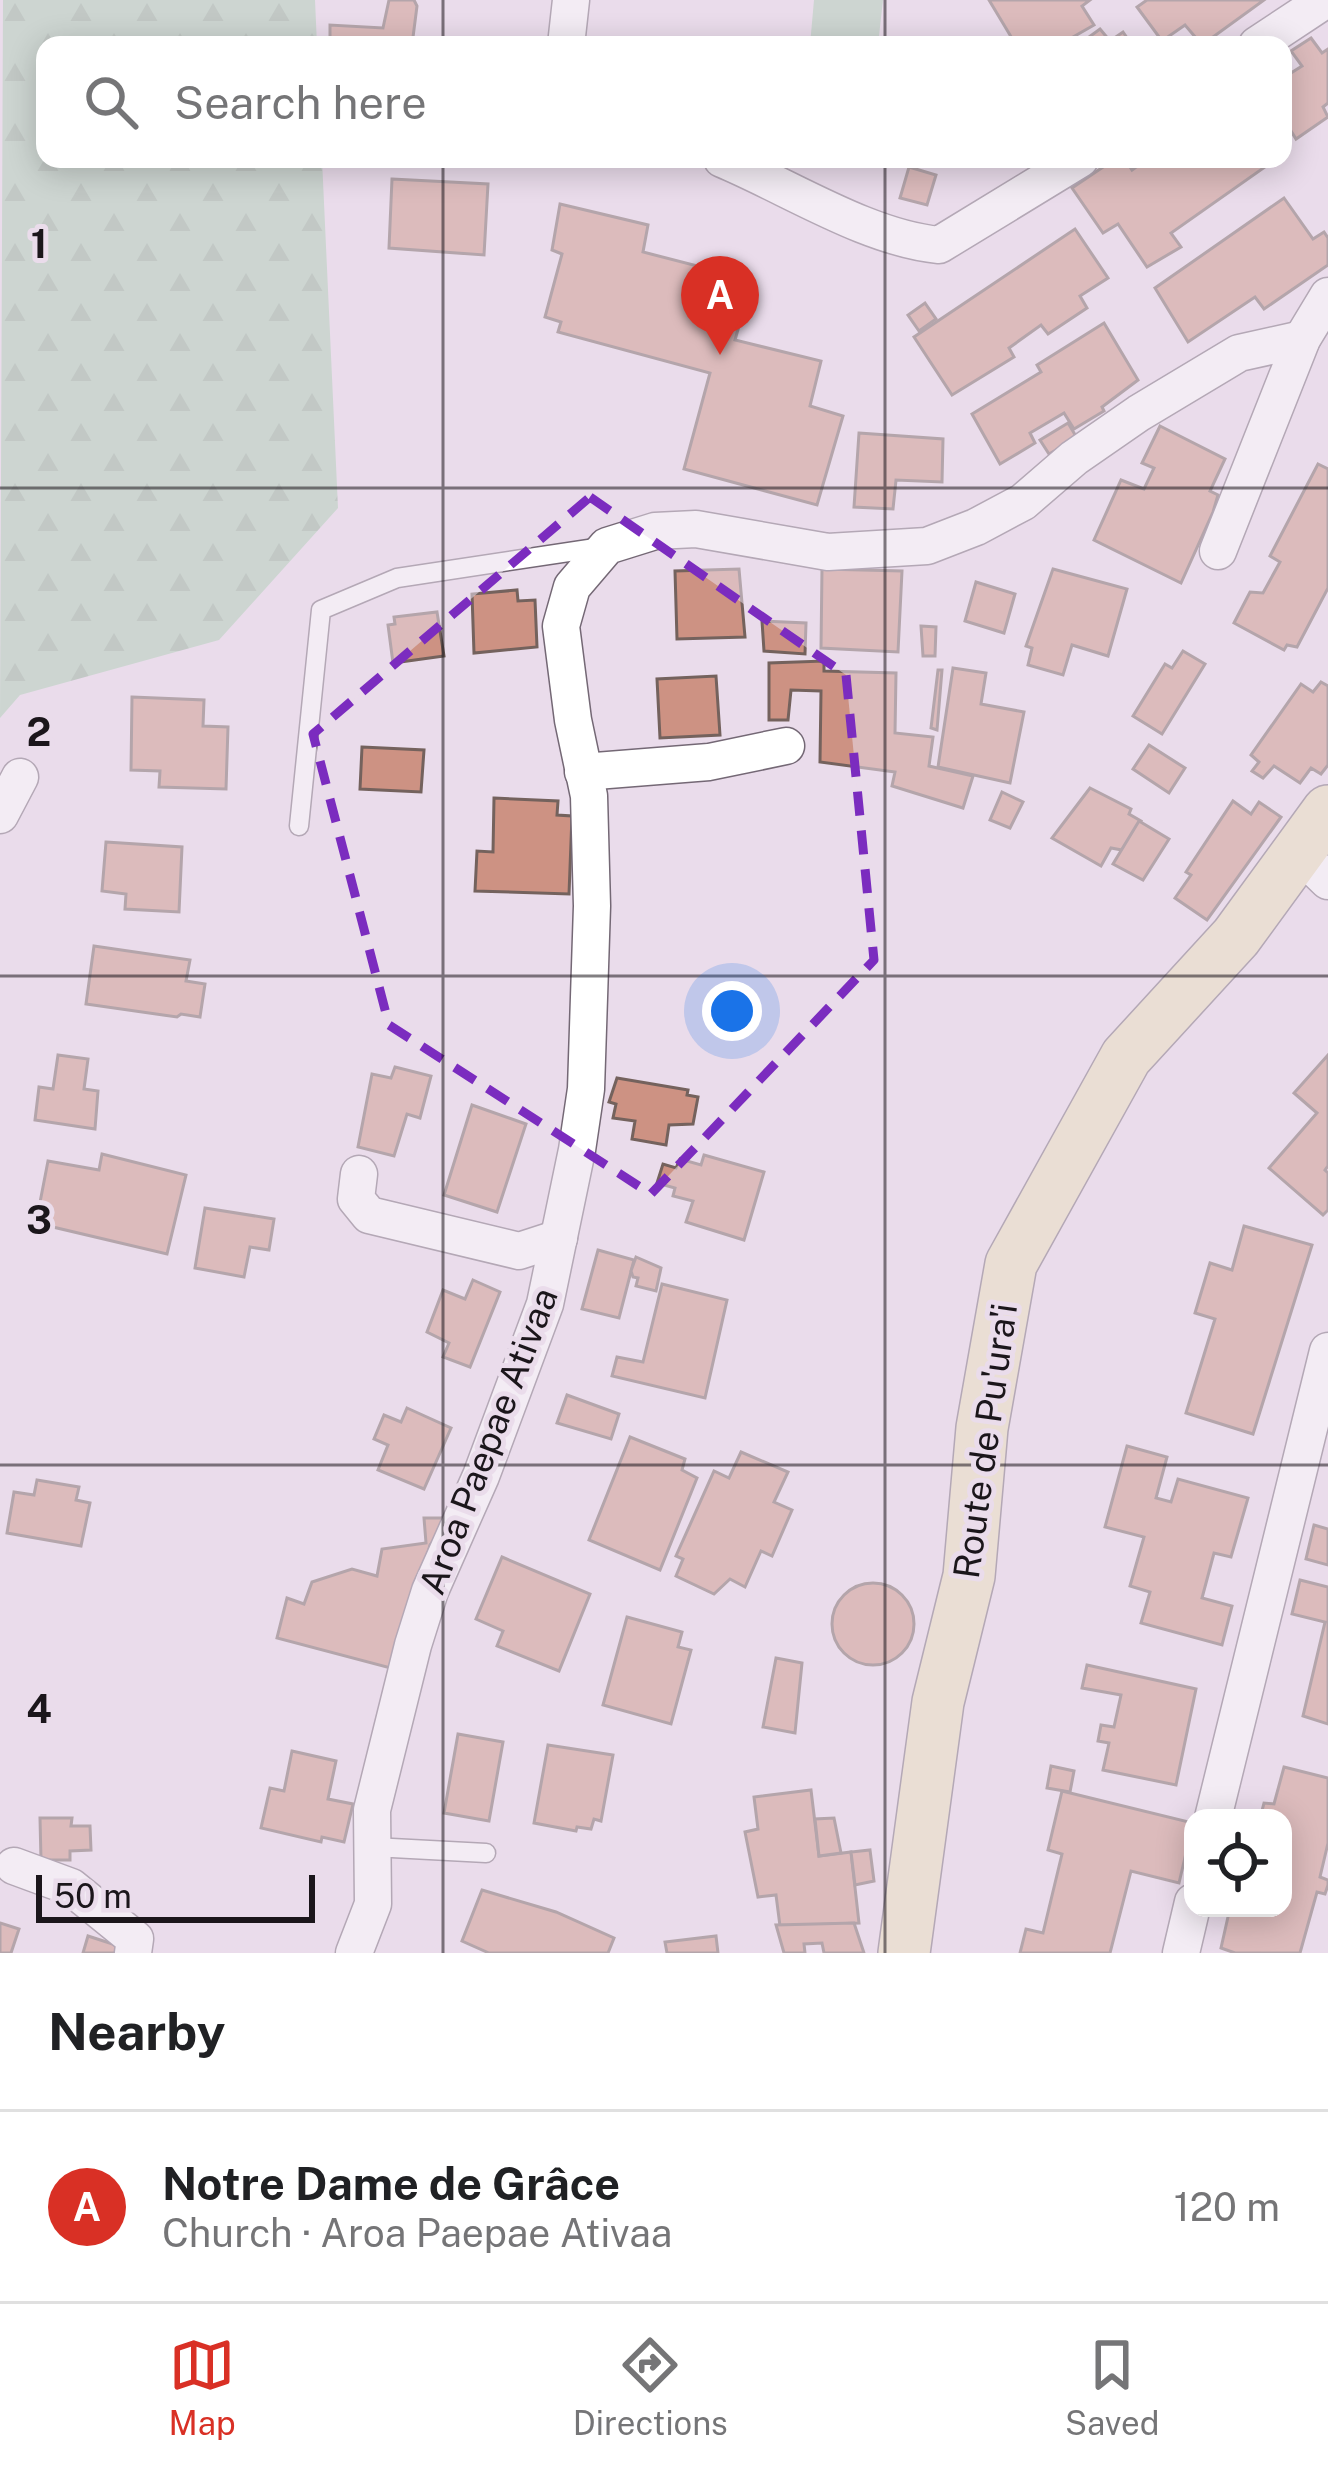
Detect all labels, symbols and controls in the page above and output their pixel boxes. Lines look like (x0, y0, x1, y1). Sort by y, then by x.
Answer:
search box (36, 36, 1292, 168)
icon: search (78, 69, 144, 135)
text: Search here (174, 76, 427, 129)
text: 1 (31, 221, 47, 267)
pin: A (681, 256, 759, 355)
text: 2 (27, 709, 51, 755)
your location (702, 981, 762, 1041)
text: 3 (26, 1197, 52, 1243)
street label: Aroa Paepae Ativaa (410, 1282, 566, 1600)
street label: Route de Pu'ura'i (945, 1301, 1025, 1581)
text: 4 (26, 1686, 52, 1732)
map controls (1184, 1809, 1292, 1917)
button: locate (1184, 1809, 1292, 1917)
scale bar (36, 1869, 315, 1922)
text: 50 m (54, 1877, 132, 1915)
text: Nearby (48, 2002, 225, 2061)
text: Notre Dame de Grâce (162, 2157, 620, 2210)
text: A (73, 2184, 101, 2230)
text: 120 m (1174, 2184, 1280, 2230)
text: Church · Aroa Paepae Ativaa (162, 2210, 672, 2256)
tab: Map (169, 2332, 236, 2442)
tab: Directions (573, 2332, 728, 2442)
tab: Saved (1065, 2332, 1159, 2442)

